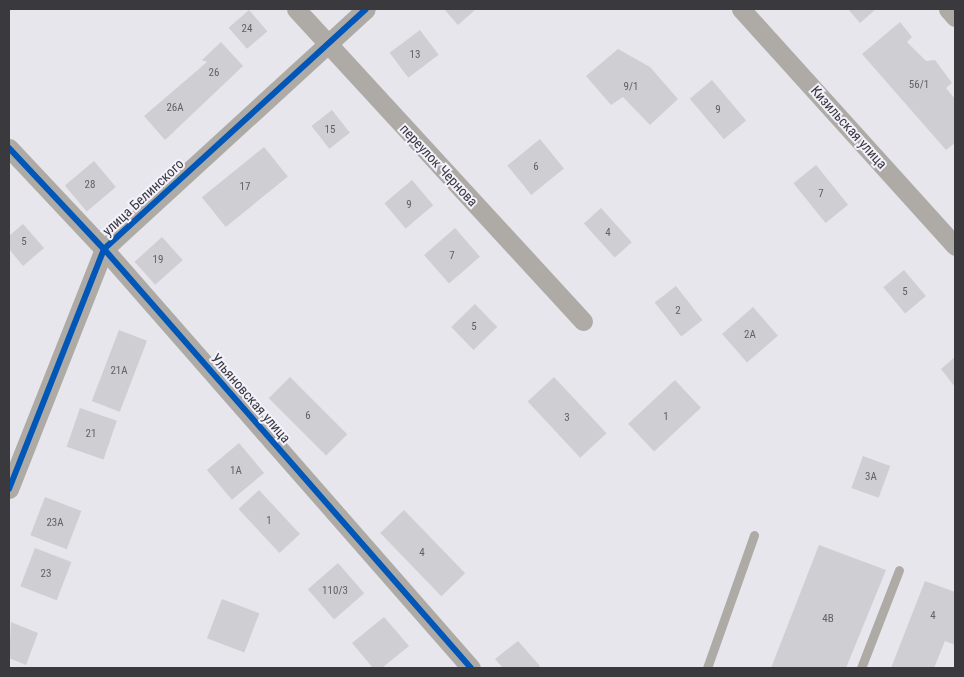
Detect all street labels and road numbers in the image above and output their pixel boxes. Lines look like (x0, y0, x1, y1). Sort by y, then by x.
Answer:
street label: Кизильская улица (807, 82, 891, 172)
street label: переулок Чернова (397, 120, 481, 210)
street label: улица Белинского (99, 155, 187, 239)
street label: Ульяновская улица (208, 350, 294, 446)

